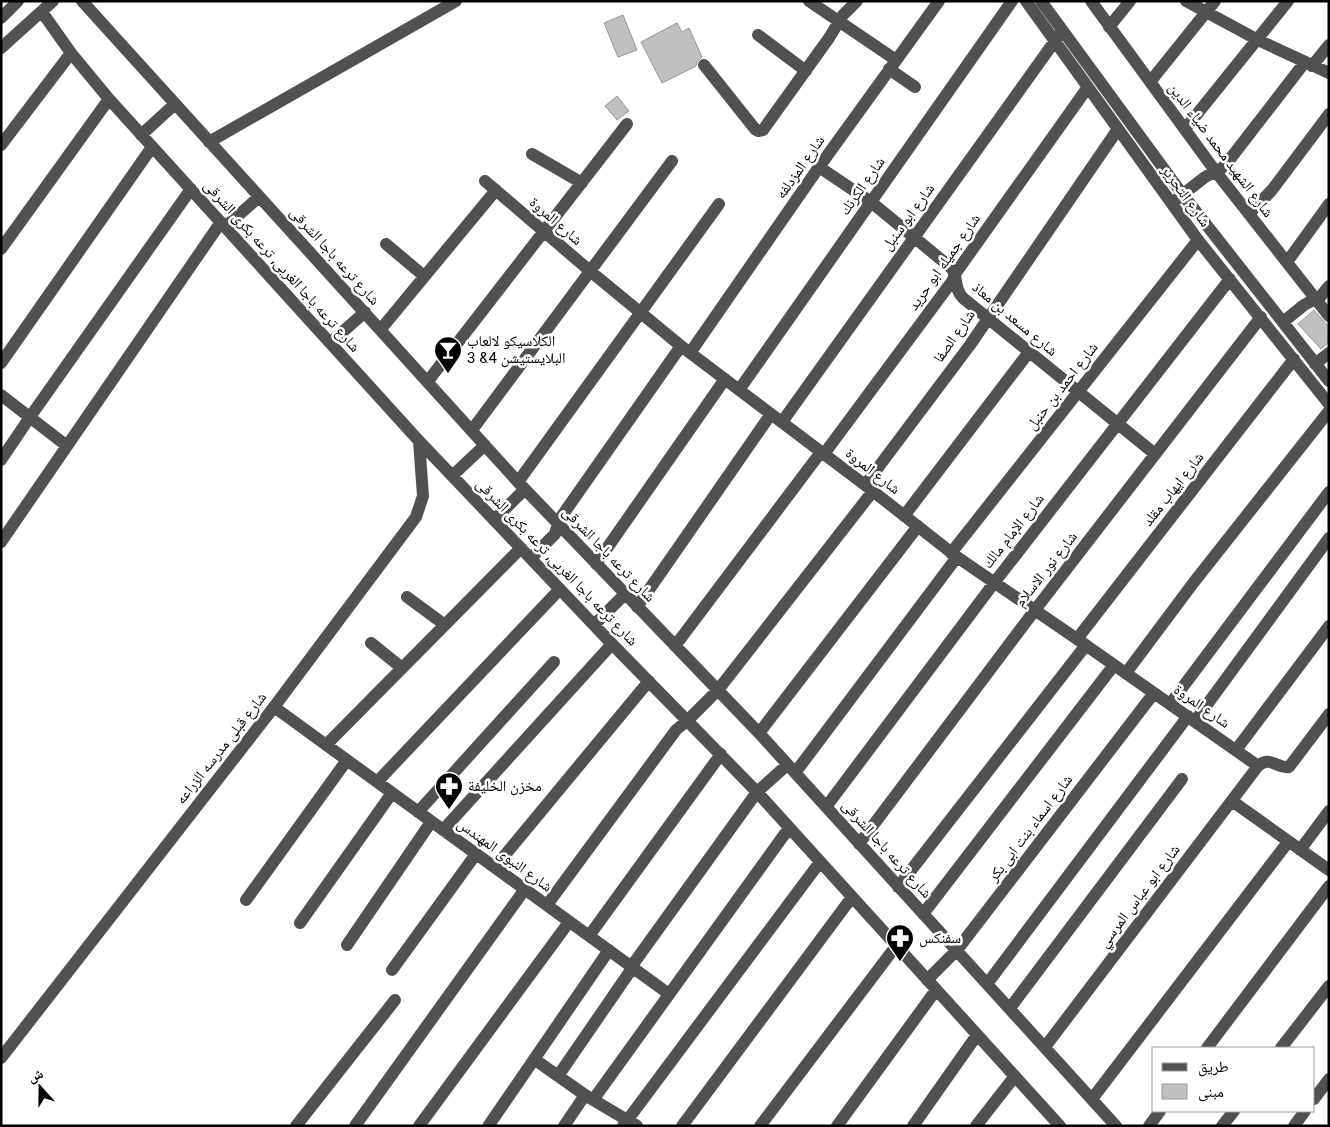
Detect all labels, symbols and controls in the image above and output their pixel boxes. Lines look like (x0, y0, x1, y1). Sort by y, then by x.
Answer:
street label: شارع الشهيد محمد ضياء الدين (1164, 79, 1278, 222)
street label: شارع المزدلفه (772, 132, 829, 203)
street label: شارع الكرنك (835, 153, 890, 219)
street label: شارع التحرير (1156, 161, 1214, 231)
street label: شارع ترعه باجا الغربى, ترعه بكرى الشرقى (199, 176, 364, 357)
street label: شارع ابو سنبل (878, 180, 939, 254)
street label: شارع المروة (525, 193, 586, 250)
street label: شارع ترعه باجا الشرقى (285, 203, 384, 310)
street label: شارع جميله ابو حريد (904, 210, 985, 314)
street label: شارع مسعد بن معاذ (968, 278, 1061, 361)
street label: شارع الصفا (929, 306, 980, 366)
place label: الكلاسيكو لالعاب البلايستيشن 4& 3 (467, 332, 566, 368)
bar icon: الكلاسيكو لالعاب البلايستيشن 4& 3 (433, 335, 463, 374)
street label: شارع احمد بن حنبل (1022, 339, 1103, 434)
street label: شارع المروة (841, 444, 904, 499)
street label: شارع ايهاب مقلد (1138, 448, 1208, 530)
street label: شارع ترعه باجا الغربى, ترعه بكرى الشرقى (472, 475, 642, 650)
street label: شارع الإمام مالك (978, 490, 1049, 573)
street label: شارع ترعه باجا الشرقى (558, 502, 659, 606)
street label: شارع نور الاسلام (1011, 528, 1082, 611)
street label: شارع المروة (1170, 680, 1234, 733)
street label: شارع قبلى مدرسه الزراعه (172, 688, 271, 808)
pharmacy icon: مخزن الخليفة (434, 771, 464, 810)
street label: شارع اسماء بنت ابى بكر (983, 771, 1077, 886)
place label: مخزن الخليفة (468, 777, 542, 796)
street label: شارع ترعه باجا الشرقى (837, 796, 936, 903)
street label: شارع النبوى المهندس (453, 814, 556, 896)
street label: شارع ابو عباس المرسي (1094, 841, 1186, 953)
pharmacy icon: سفنكس (885, 923, 915, 962)
place label: سفنكس (919, 929, 961, 948)
legend (1152, 1047, 1315, 1112)
text: طريق (1198, 1058, 1229, 1077)
north arrow (15, 1062, 65, 1112)
text: ش (26, 1065, 46, 1086)
text: مبنى (1198, 1083, 1224, 1102)

